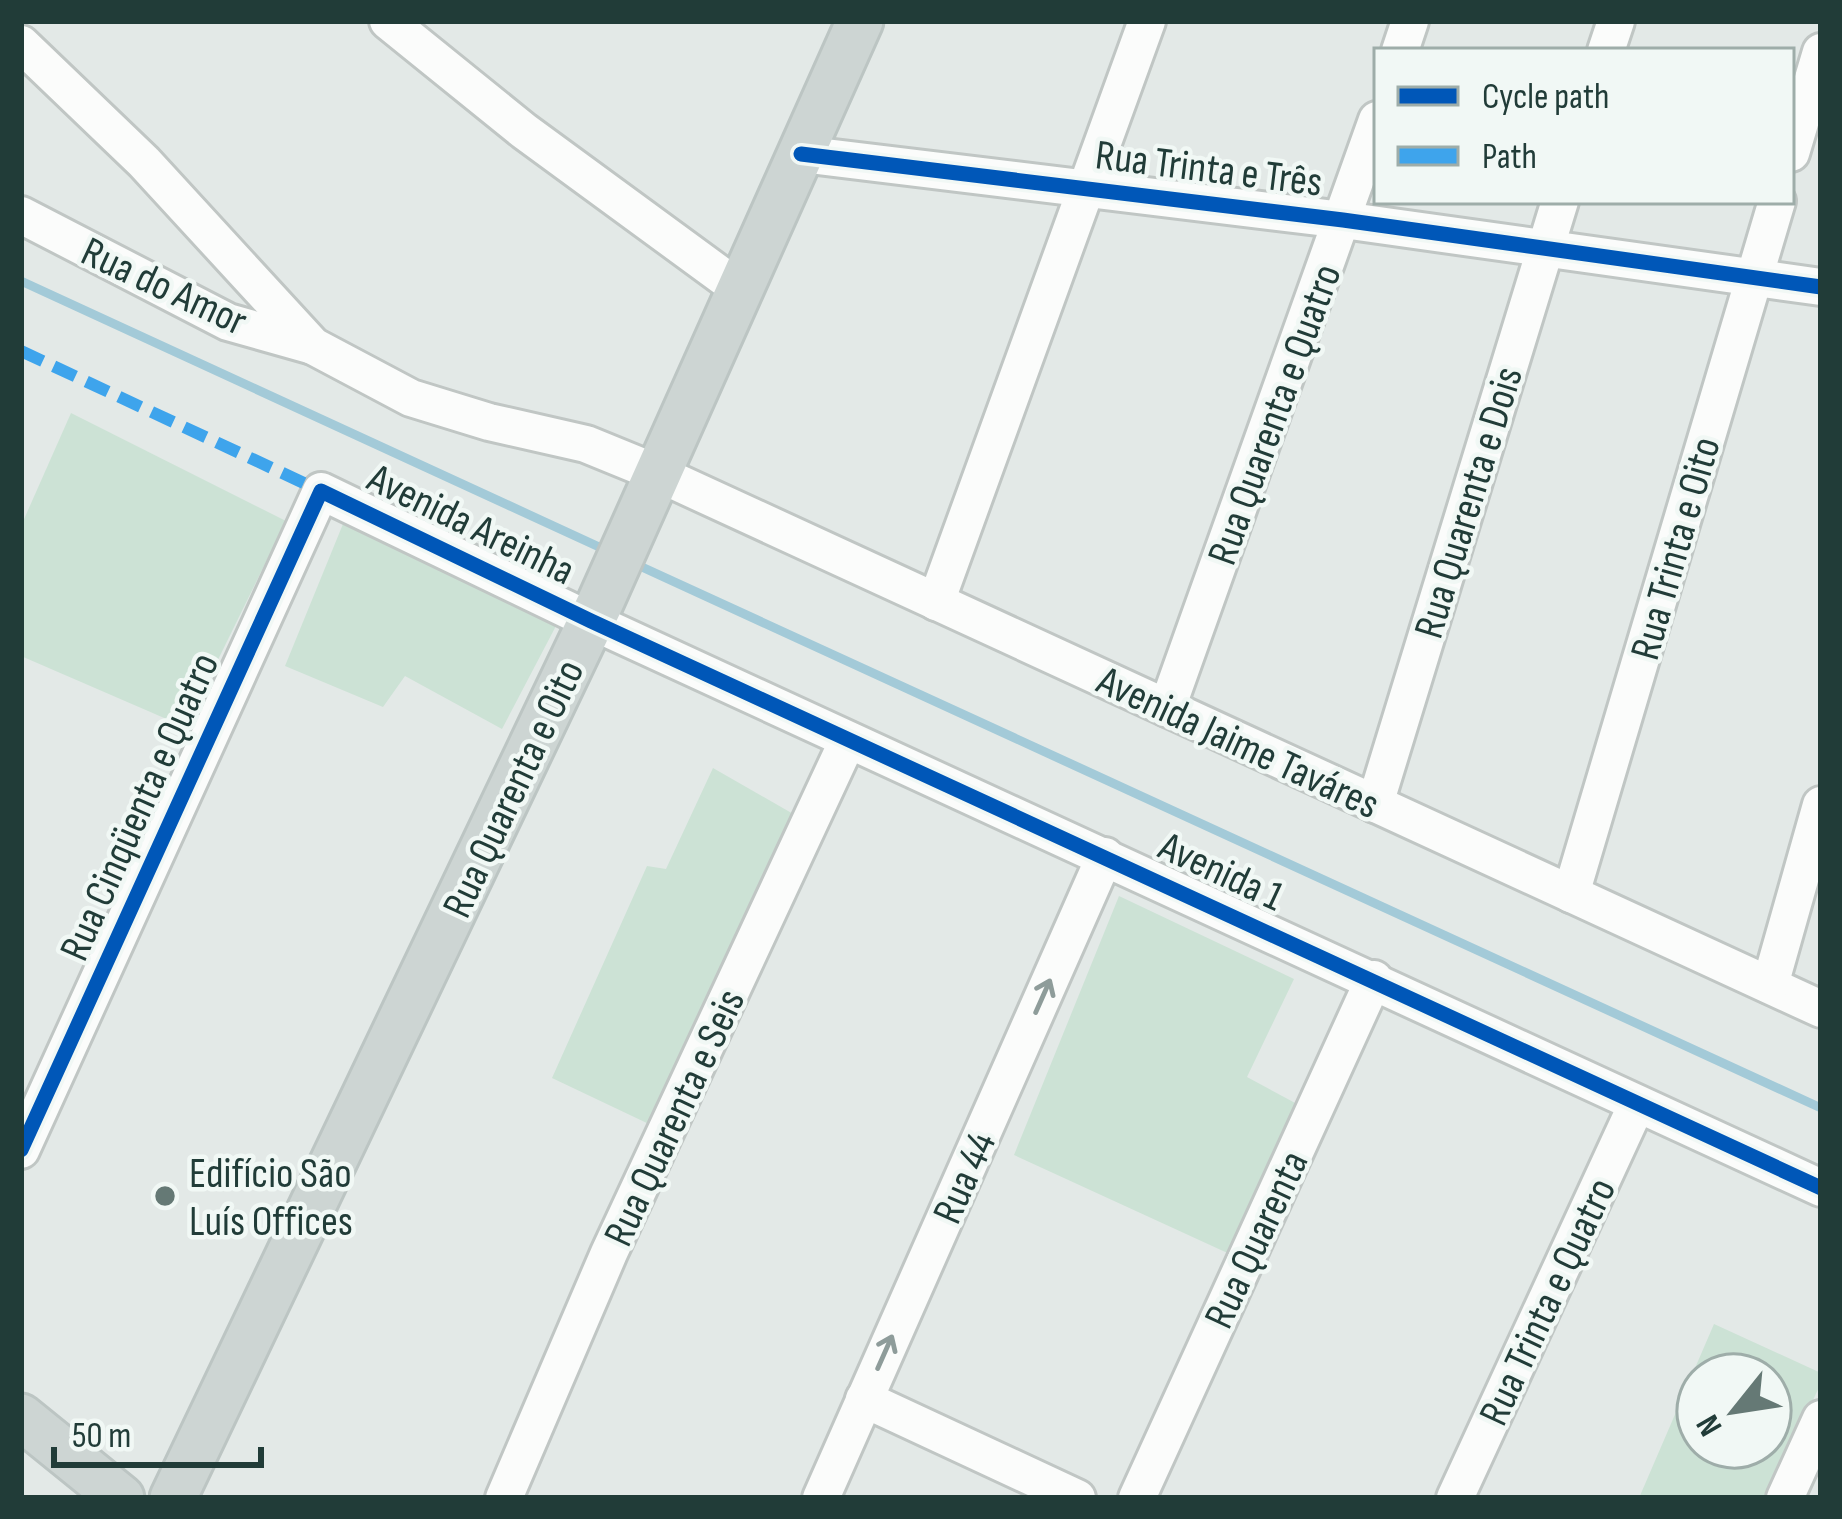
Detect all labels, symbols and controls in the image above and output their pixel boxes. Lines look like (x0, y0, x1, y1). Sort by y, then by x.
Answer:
legend (1374, 48, 1794, 204)
text: Cycle path (1482, 76, 1609, 119)
street label: Rua Trinta e Três (1092, 130, 1325, 209)
text: Path (1482, 136, 1537, 179)
street label: Rua do Amor (73, 227, 255, 348)
street label: Rua Quarenta e Quatro (1197, 258, 1353, 572)
street label: Rua Quarenta e Dois (1404, 361, 1535, 644)
street label: Rua Trinta e Oito (1620, 431, 1733, 666)
street label: Avenida Areinha (358, 453, 582, 597)
street label: Rua Cinqüenta e Quatro (50, 645, 231, 969)
street label: Rua Quarenta e Oito (432, 652, 596, 926)
street label: Avenida Jaime Taváres (1088, 655, 1387, 831)
street label: Avenida 1 (1150, 821, 1291, 923)
one-way arrow (1034, 979, 1056, 1015)
street label: Rua Quarenta e Seis (594, 982, 757, 1255)
street label: Rua 44 (923, 1124, 1008, 1232)
street label: Rua Quarenta (1194, 1143, 1320, 1337)
place label: Edifício São Luís Offices (189, 1149, 353, 1248)
street label: Rua Trinta e Quatro (1469, 1170, 1628, 1434)
marker: Edifício São Luís Offices (152, 1183, 178, 1209)
one-way arrow (875, 1335, 897, 1371)
north arrow (1674, 1351, 1794, 1471)
scale bar (54, 1393, 261, 1467)
text: N (1688, 1407, 1731, 1443)
text: 50 m (72, 1415, 131, 1458)

